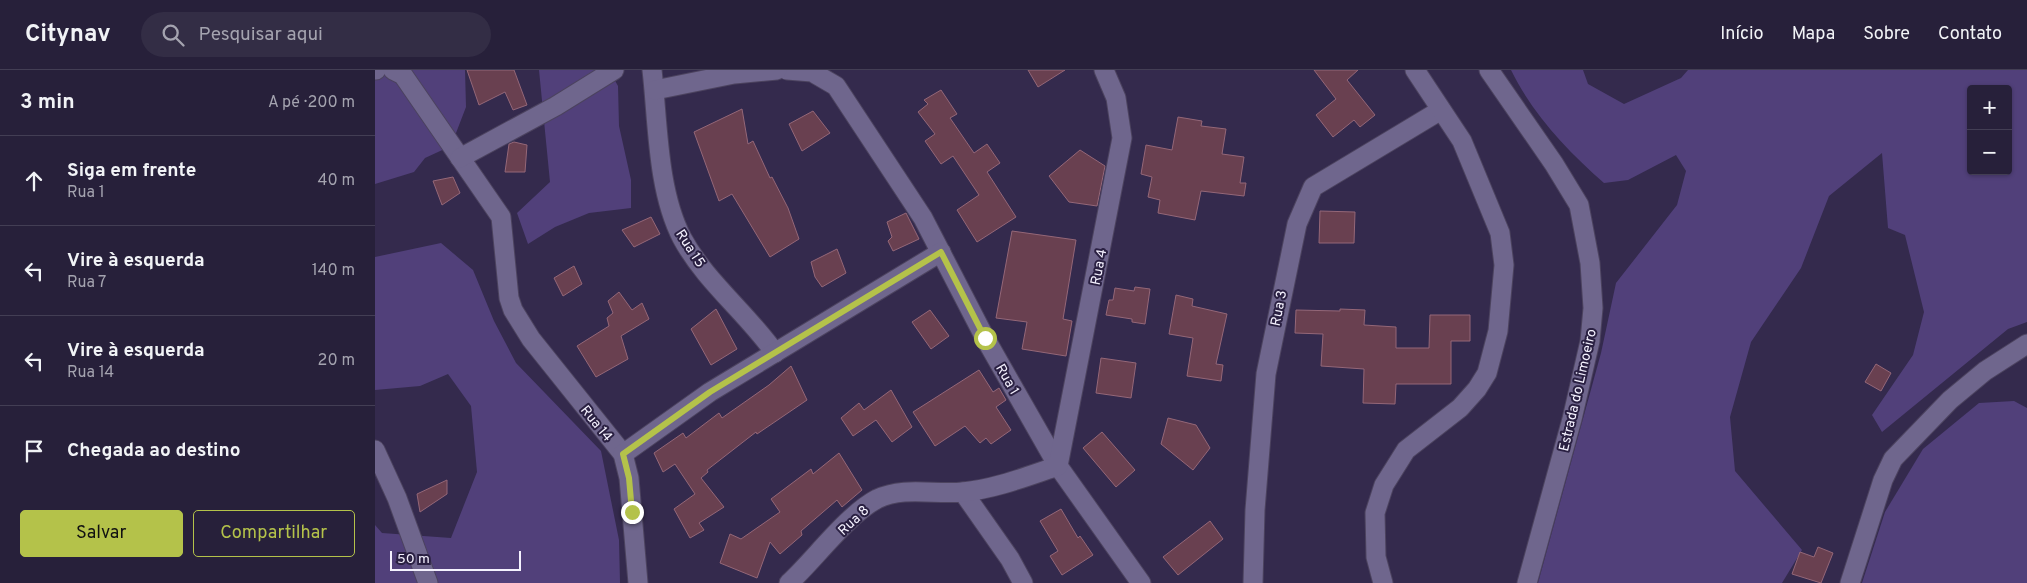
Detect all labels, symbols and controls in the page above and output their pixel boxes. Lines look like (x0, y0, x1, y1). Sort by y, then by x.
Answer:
search box (141, 12, 491, 57)
text: Citynav (25, 20, 111, 50)
icon: search (159, 21, 187, 49)
text: Pesquisar aqui (199, 23, 323, 47)
text: Início (1720, 23, 1764, 46)
text: Mapa (1792, 23, 1835, 46)
text: Sobre (1863, 23, 1910, 46)
text: Contato (1938, 23, 2002, 46)
map controls (1967, 85, 2012, 175)
button: + (1967, 85, 2012, 130)
text: 3 min (20, 89, 75, 116)
text: A pé · 200 m (268, 93, 355, 113)
button: − (1967, 130, 2012, 175)
text: Siga em frente (67, 159, 196, 183)
icon: ahead (20, 167, 48, 195)
text: 40 m (317, 171, 355, 191)
text: Rua 1 (67, 183, 105, 203)
street label: Rua 15 (671, 227, 708, 271)
street label: Rua 4 (1088, 248, 1111, 287)
text: Vire à esquerda (67, 249, 205, 273)
icon: left (20, 257, 48, 285)
text: 140 m (312, 261, 355, 281)
text: Rua 7 (67, 273, 106, 293)
street label: Rua 3 (1268, 289, 1291, 328)
route start (974, 327, 997, 350)
street label: Estrada do Limoeiro (1556, 327, 1601, 453)
text: Vire à esquerda (67, 339, 205, 363)
icon: left (20, 347, 48, 375)
text: 20 m (318, 351, 355, 371)
street label: Rua 1 (991, 361, 1022, 398)
text: Rua 14 (67, 363, 114, 383)
street label: Rua 14 (576, 403, 615, 445)
icon: arrive (20, 437, 48, 465)
text: Chegada ao destino (67, 439, 241, 463)
route end (621, 501, 644, 524)
street label: Rua 8 (835, 503, 873, 540)
button: Salvar (20, 510, 183, 557)
button: Compartilhar (193, 510, 355, 557)
scale bar (390, 548, 521, 571)
text: 50 m (397, 551, 430, 568)

